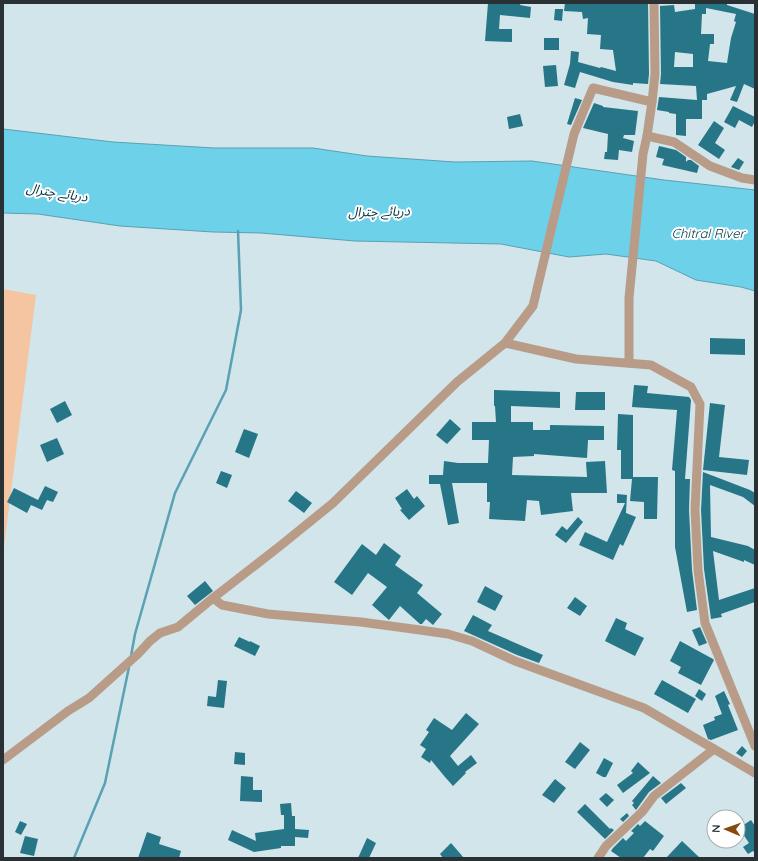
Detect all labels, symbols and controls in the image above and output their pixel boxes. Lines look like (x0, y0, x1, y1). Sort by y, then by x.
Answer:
water label: دریائے چترال (25, 179, 90, 206)
water label: دریائے چترال (348, 202, 411, 221)
water label: Chitral River (672, 225, 746, 241)
north arrow (706, 809, 746, 849)
text: N (709, 824, 723, 833)

